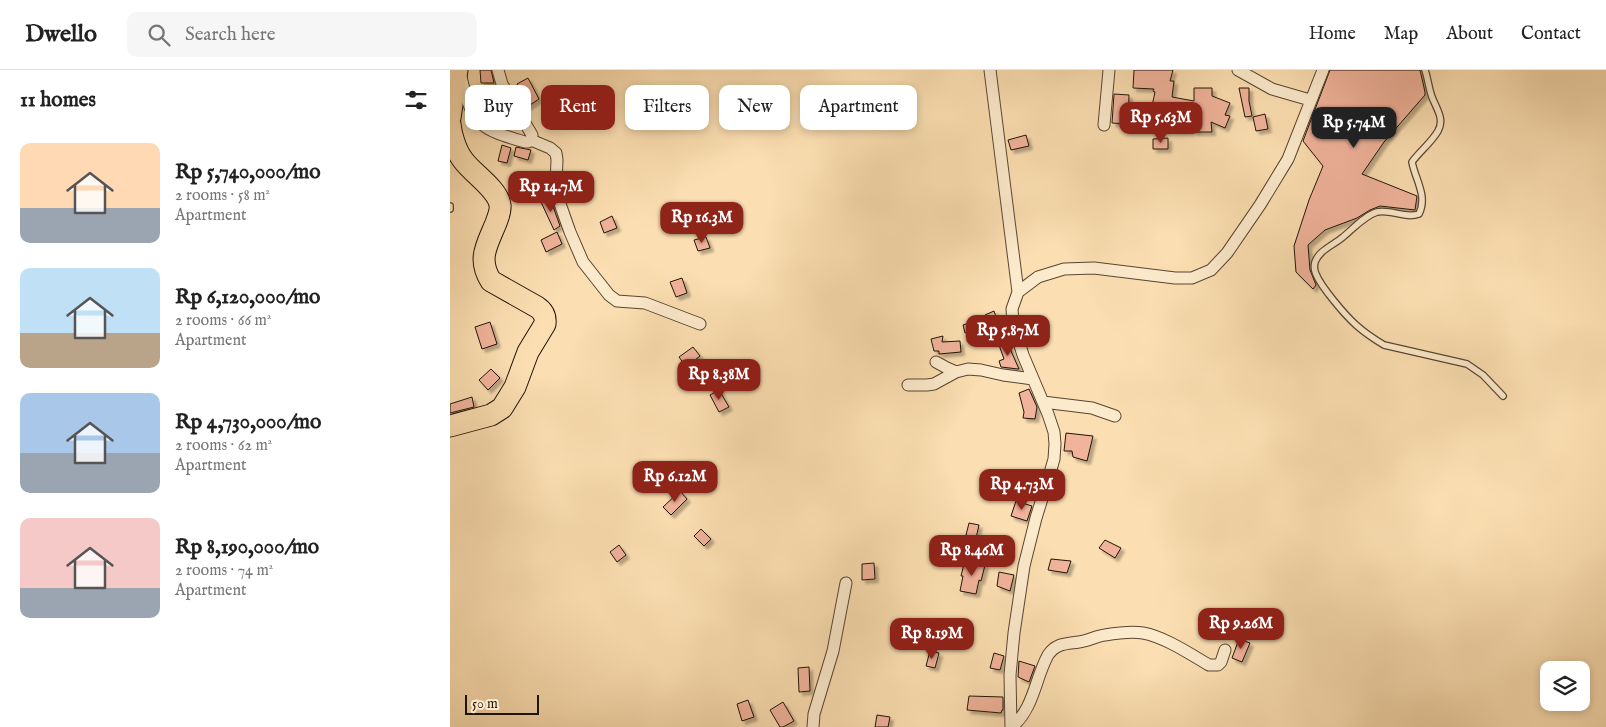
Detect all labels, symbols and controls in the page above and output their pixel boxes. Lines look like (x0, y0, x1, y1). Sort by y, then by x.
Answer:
search box (127, 12, 477, 57)
text: Dwello (25, 19, 97, 50)
icon: search (145, 21, 173, 49)
text: Search here (185, 23, 275, 47)
text: Home (1309, 23, 1356, 46)
text: Map (1384, 23, 1418, 46)
text: About (1446, 23, 1493, 46)
text: Contact (1521, 23, 1581, 46)
chip: Buy (465, 85, 531, 130)
chip: Rent (541, 85, 615, 130)
chip: Filters (625, 85, 709, 130)
chip: New (719, 85, 790, 130)
chip: Apartment (800, 85, 917, 130)
icon: filters (402, 86, 430, 114)
text: 11 homes (20, 87, 96, 114)
pin: Rp 5.63M (1109, 102, 1213, 144)
pin: Rp 5.74M (1302, 106, 1406, 149)
text: Rp 5.63M (1130, 108, 1192, 128)
text: Rp 5.74M (1323, 113, 1385, 133)
text: Rp 5,740,000/mo (175, 159, 320, 186)
icon: home (60, 163, 120, 223)
pin: Rp 14.7M (499, 170, 603, 213)
text: Rp 14.7M (519, 177, 583, 197)
text: 2 rooms · 58 m² (175, 186, 270, 206)
pin: Rp 16.3M (650, 202, 754, 244)
text: Apartment (175, 206, 246, 226)
text: Rp 16.3M (671, 208, 733, 228)
text: Rp 6,120,000/mo (175, 284, 320, 311)
icon: home (60, 288, 120, 348)
text: 2 rooms · 66 m² (175, 311, 271, 331)
pin: Rp 5.87M (956, 314, 1060, 357)
text: Rp 5.87M (977, 321, 1039, 341)
text: Apartment (175, 331, 246, 351)
pin: Rp 8.38M (667, 358, 771, 401)
text: Rp 8.38M (688, 365, 750, 385)
text: Rp 4,730,000/mo (175, 409, 321, 436)
icon: home (60, 413, 120, 473)
text: 2 rooms · 62 m² (175, 436, 272, 456)
text: Apartment (175, 456, 246, 476)
pin: Rp 6.12M (623, 460, 727, 503)
text: Rp 6.12M (644, 467, 706, 487)
pin: Rp 4.73M (970, 468, 1074, 511)
text: Rp 4.73M (990, 475, 1054, 495)
text: Rp 8,190,000/mo (175, 534, 319, 561)
pin: Rp 8.46M (920, 534, 1024, 577)
icon: home (60, 538, 120, 598)
text: Rp 8.46M (940, 541, 1004, 561)
text: 2 rooms · 74 m² (175, 561, 273, 581)
text: Apartment (175, 581, 246, 601)
pin: Rp 9.26M (1189, 608, 1293, 650)
text: Rp 9.26M (1209, 614, 1273, 634)
pin: Rp 8.19M (880, 618, 984, 660)
text: Rp 8.19M (901, 624, 963, 644)
map controls (1540, 661, 1590, 711)
button: layers (1540, 661, 1590, 711)
scale bar (465, 692, 539, 715)
text: 50 m (472, 695, 498, 713)

